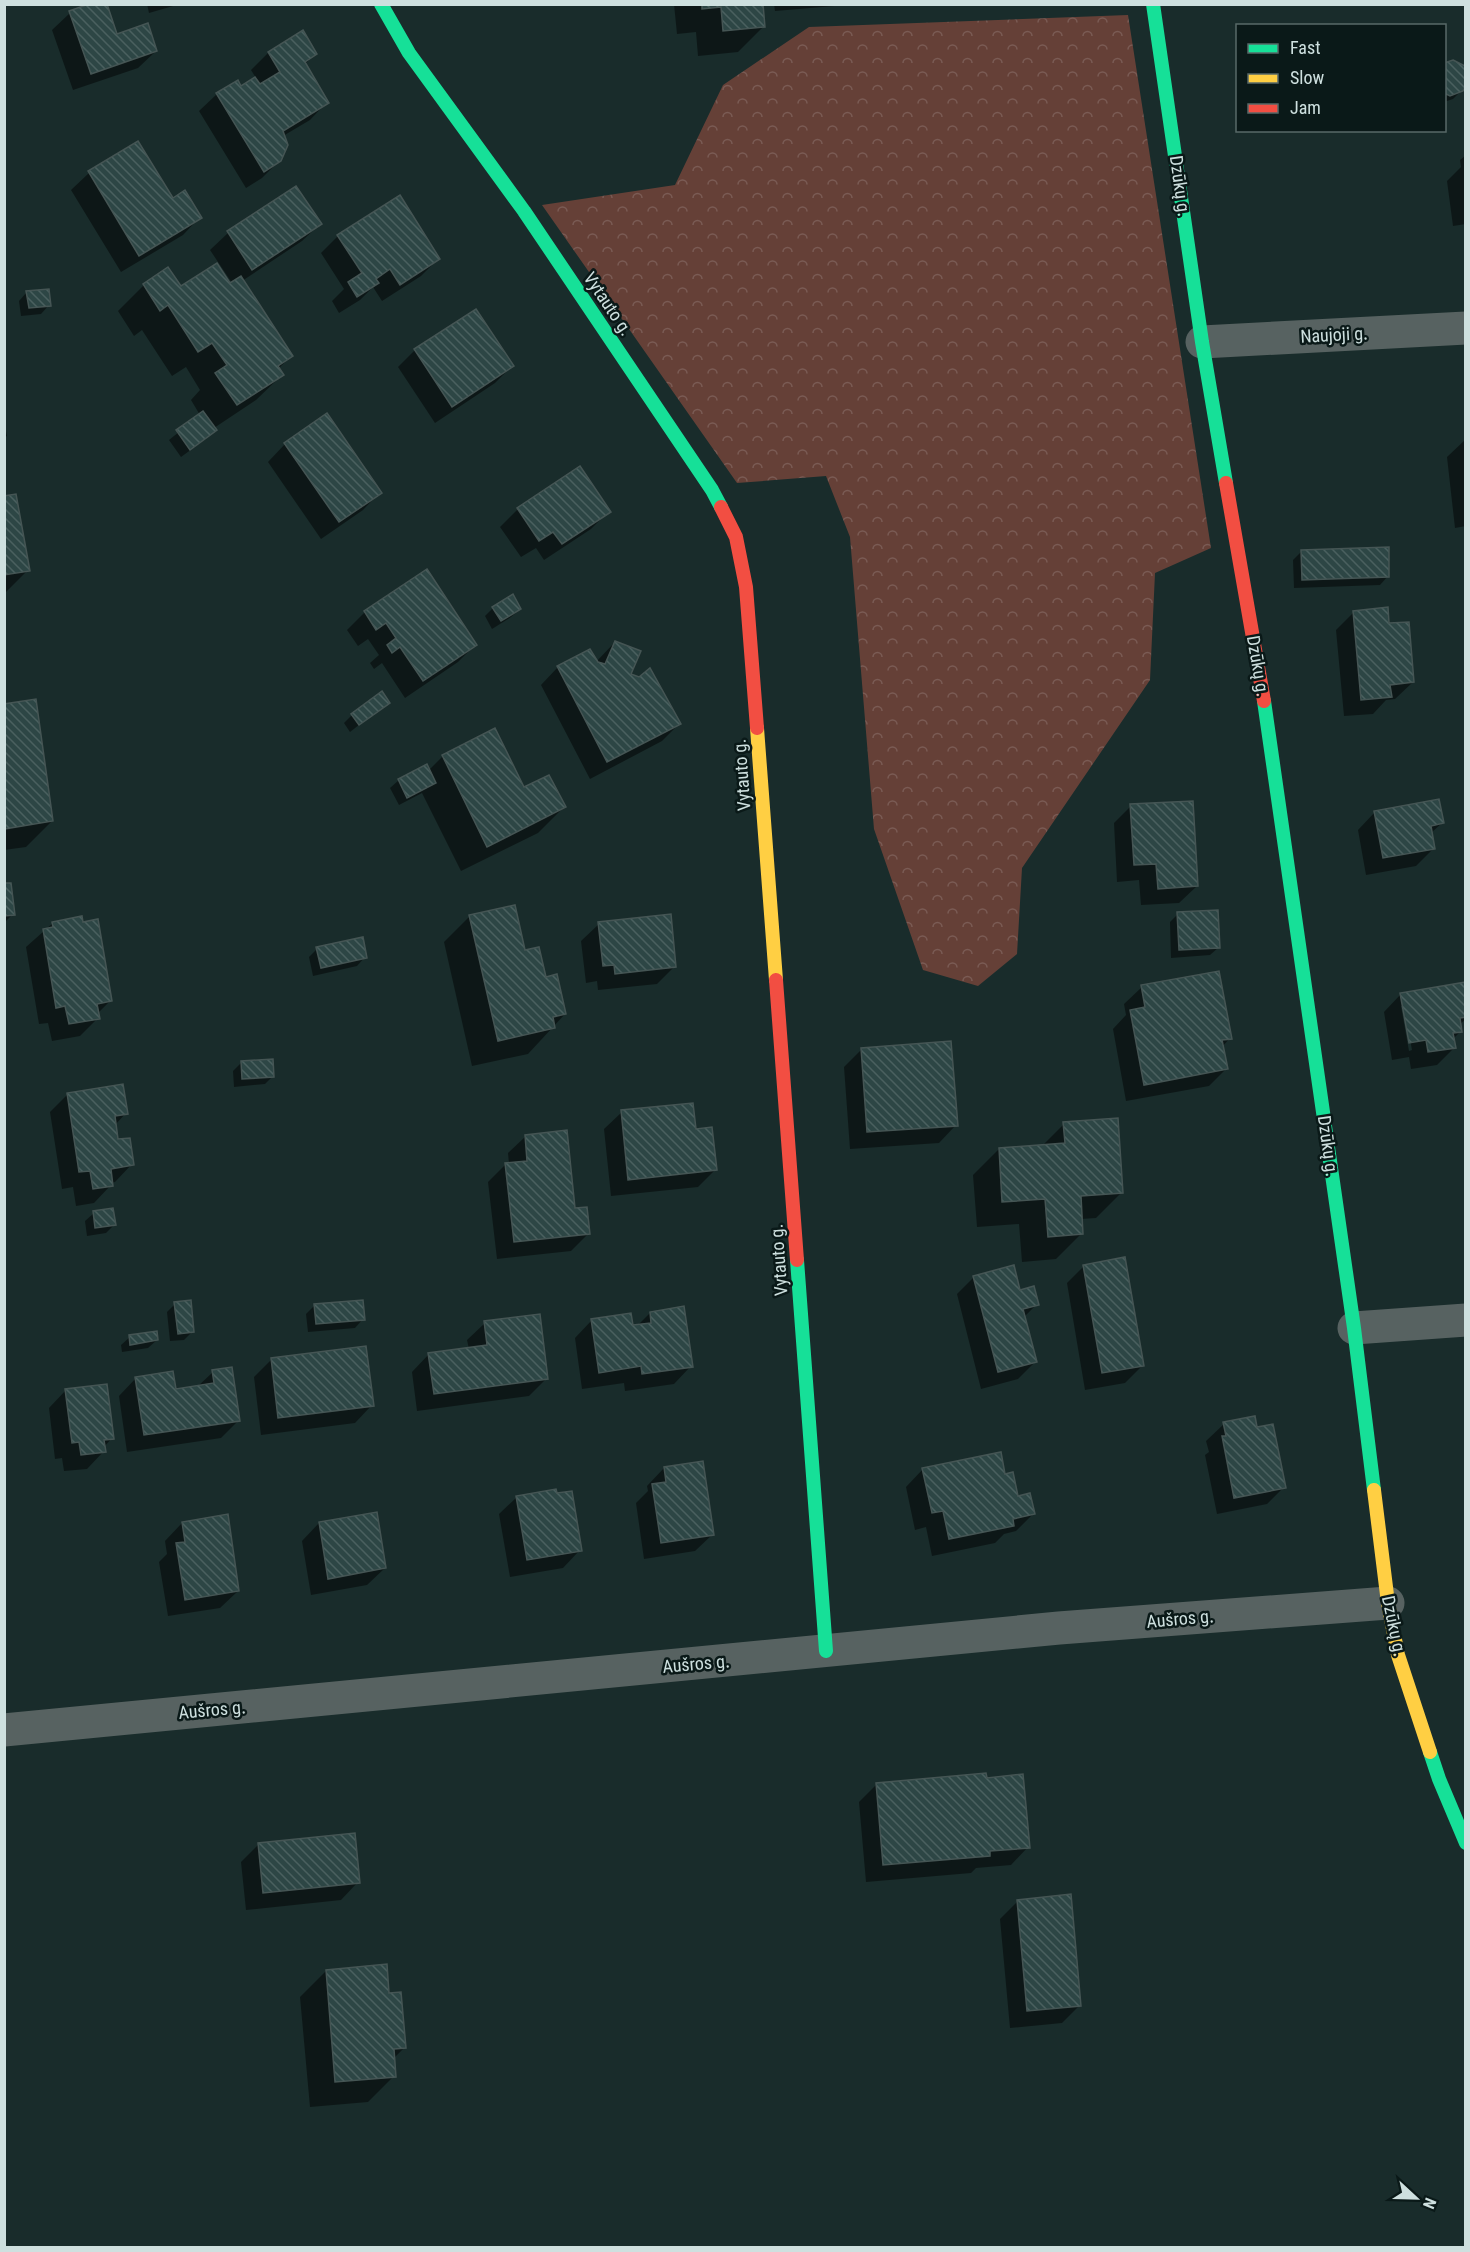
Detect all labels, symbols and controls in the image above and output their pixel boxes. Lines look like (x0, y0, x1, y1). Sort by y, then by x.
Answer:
legend (1236, 24, 1446, 132)
text: Fast (1290, 37, 1321, 58)
text: Slow (1290, 67, 1325, 88)
text: Jam (1290, 97, 1321, 118)
street label: Dzūkų g. (1166, 154, 1195, 218)
street label: Vytauto g. (580, 268, 637, 339)
street label: Naujoji g. (1300, 322, 1368, 347)
street label: Dzūkų g. (1243, 634, 1274, 698)
street label: Vytauto g. (729, 738, 754, 812)
street label: Dzūkų g. (1314, 1114, 1343, 1178)
street label: Vytauto g. (766, 1223, 791, 1297)
street label: Dzūkų g. (1378, 1594, 1411, 1658)
street label: Aušros g. (1145, 1605, 1214, 1632)
street label: Aušros g. (661, 1650, 730, 1677)
street label: Aušros g. (177, 1696, 246, 1723)
north arrow (1386, 2168, 1446, 2228)
text: N (1419, 2195, 1440, 2212)

